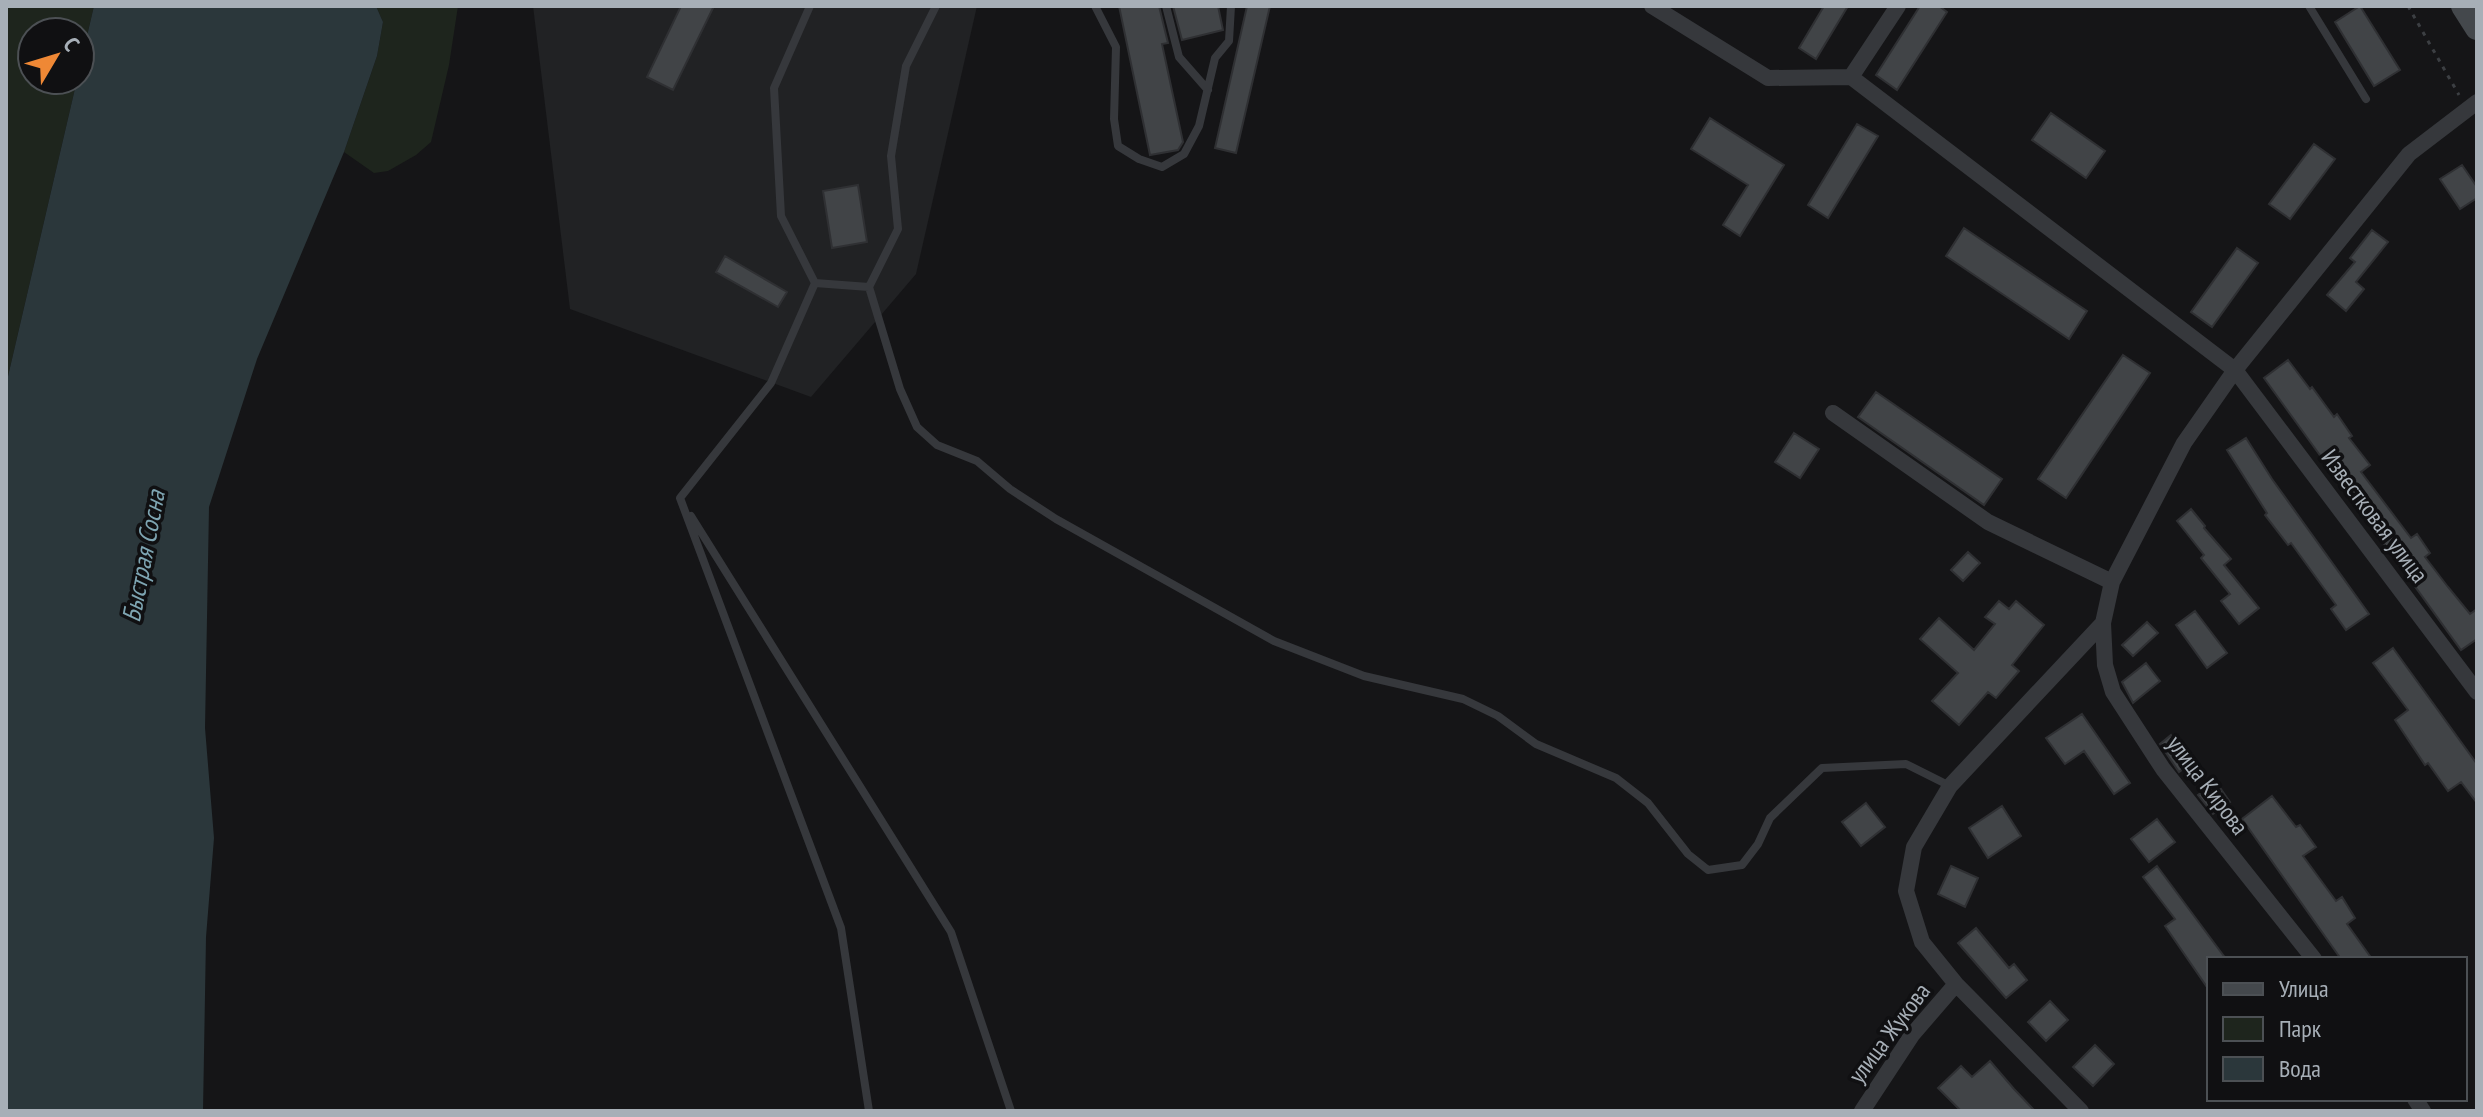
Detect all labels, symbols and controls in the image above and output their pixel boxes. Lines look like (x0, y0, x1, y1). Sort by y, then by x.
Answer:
north arrow (16, 16, 96, 96)
text: С (58, 31, 86, 56)
street label: Известковая улица (2315, 443, 2435, 589)
water label: Быстрая Сосна (114, 486, 172, 625)
street label: улица Кирова (2160, 729, 2256, 841)
legend (2207, 957, 2467, 1101)
text: Улица (2279, 973, 2329, 1004)
street label: улица Жукова (1841, 977, 1937, 1089)
text: Парк (2279, 1013, 2322, 1044)
text: Вода (2279, 1053, 2321, 1084)

